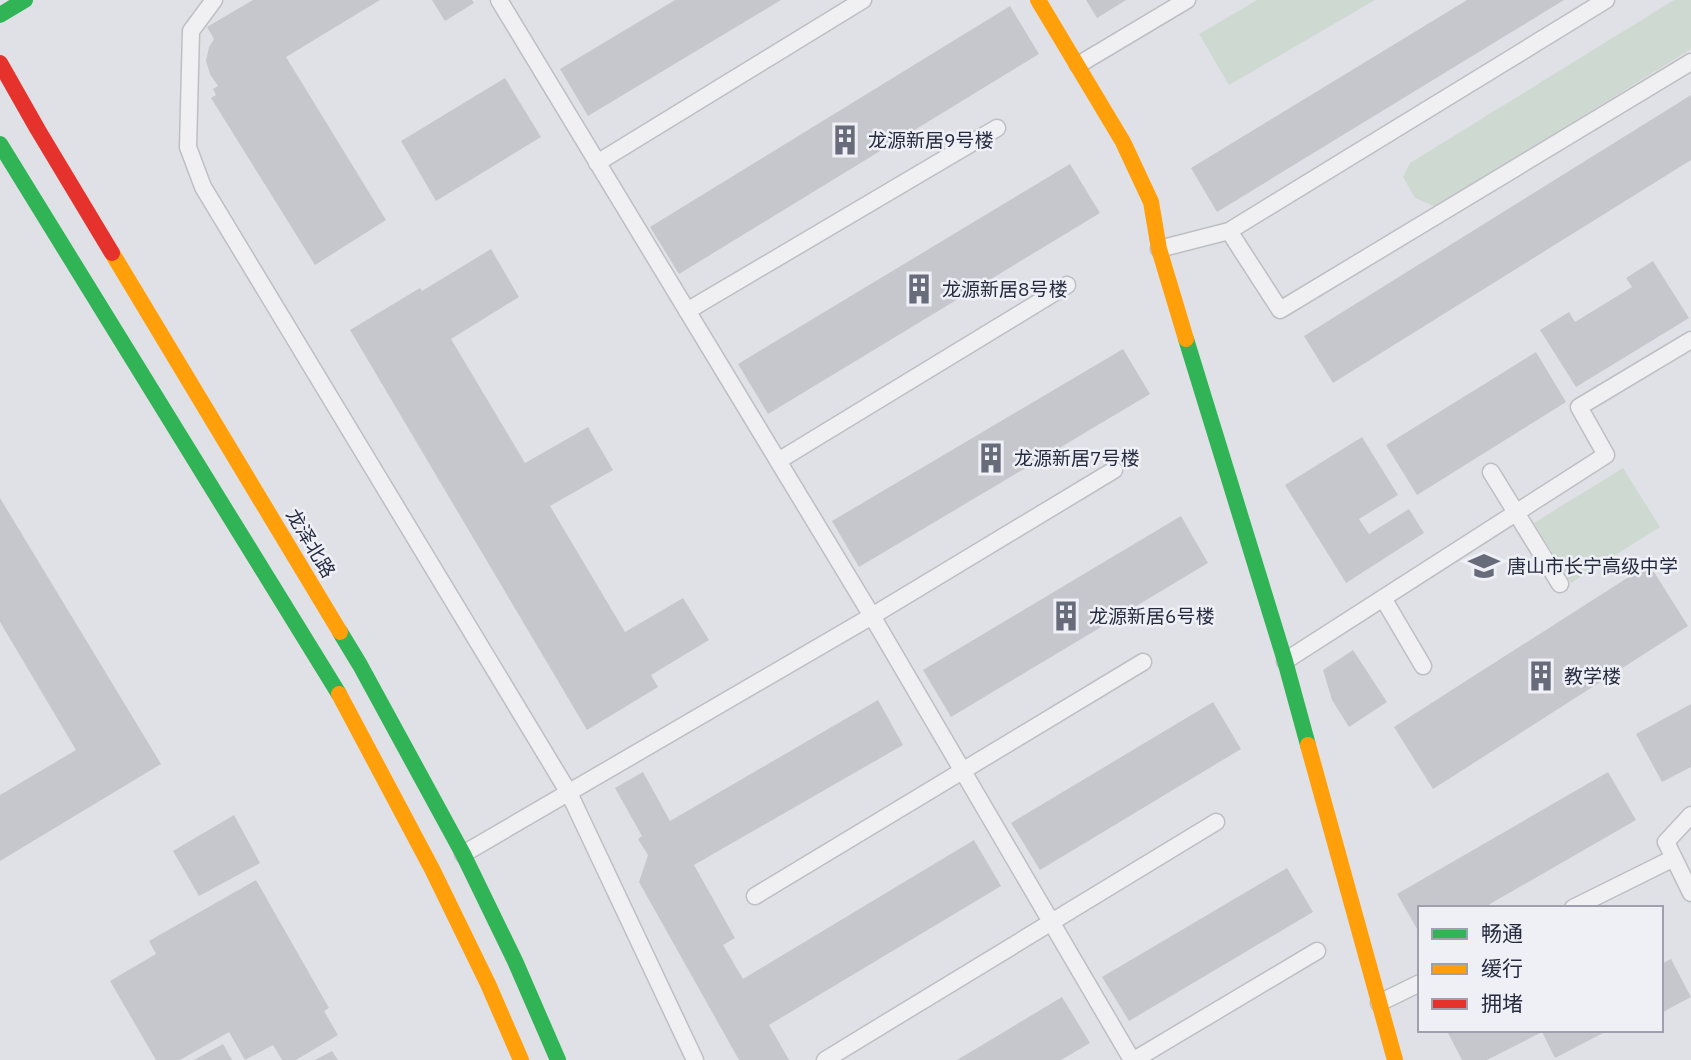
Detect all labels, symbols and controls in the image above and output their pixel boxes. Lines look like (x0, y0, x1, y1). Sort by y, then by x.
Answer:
building icon: 龙源新居9号楼 (828, 123, 862, 157)
place label: 龙源新居9号楼 (868, 128, 993, 152)
building icon: 龙源新居8号楼 (902, 272, 936, 306)
place label: 龙源新居8号楼 (942, 277, 1067, 301)
building icon: 龙源新居7号楼 (974, 441, 1008, 475)
place label: 龙源新居7号楼 (1014, 446, 1139, 470)
street label: 龙泽北路 (281, 504, 341, 582)
school or university icon: 唐山市长宁高级中学 (1467, 549, 1501, 583)
place label: 唐山市长宁高级中学 (1507, 554, 1678, 578)
building icon: 龙源新居6号楼 (1049, 599, 1083, 633)
place label: 龙源新居6号楼 (1089, 604, 1214, 628)
building icon: 教学楼 (1524, 659, 1558, 693)
place label: 教学楼 (1564, 664, 1621, 688)
legend (1418, 906, 1663, 1032)
text: 畅通 (1481, 919, 1523, 947)
text: 缓行 (1481, 954, 1523, 982)
text: 拥堵 (1481, 989, 1523, 1017)

